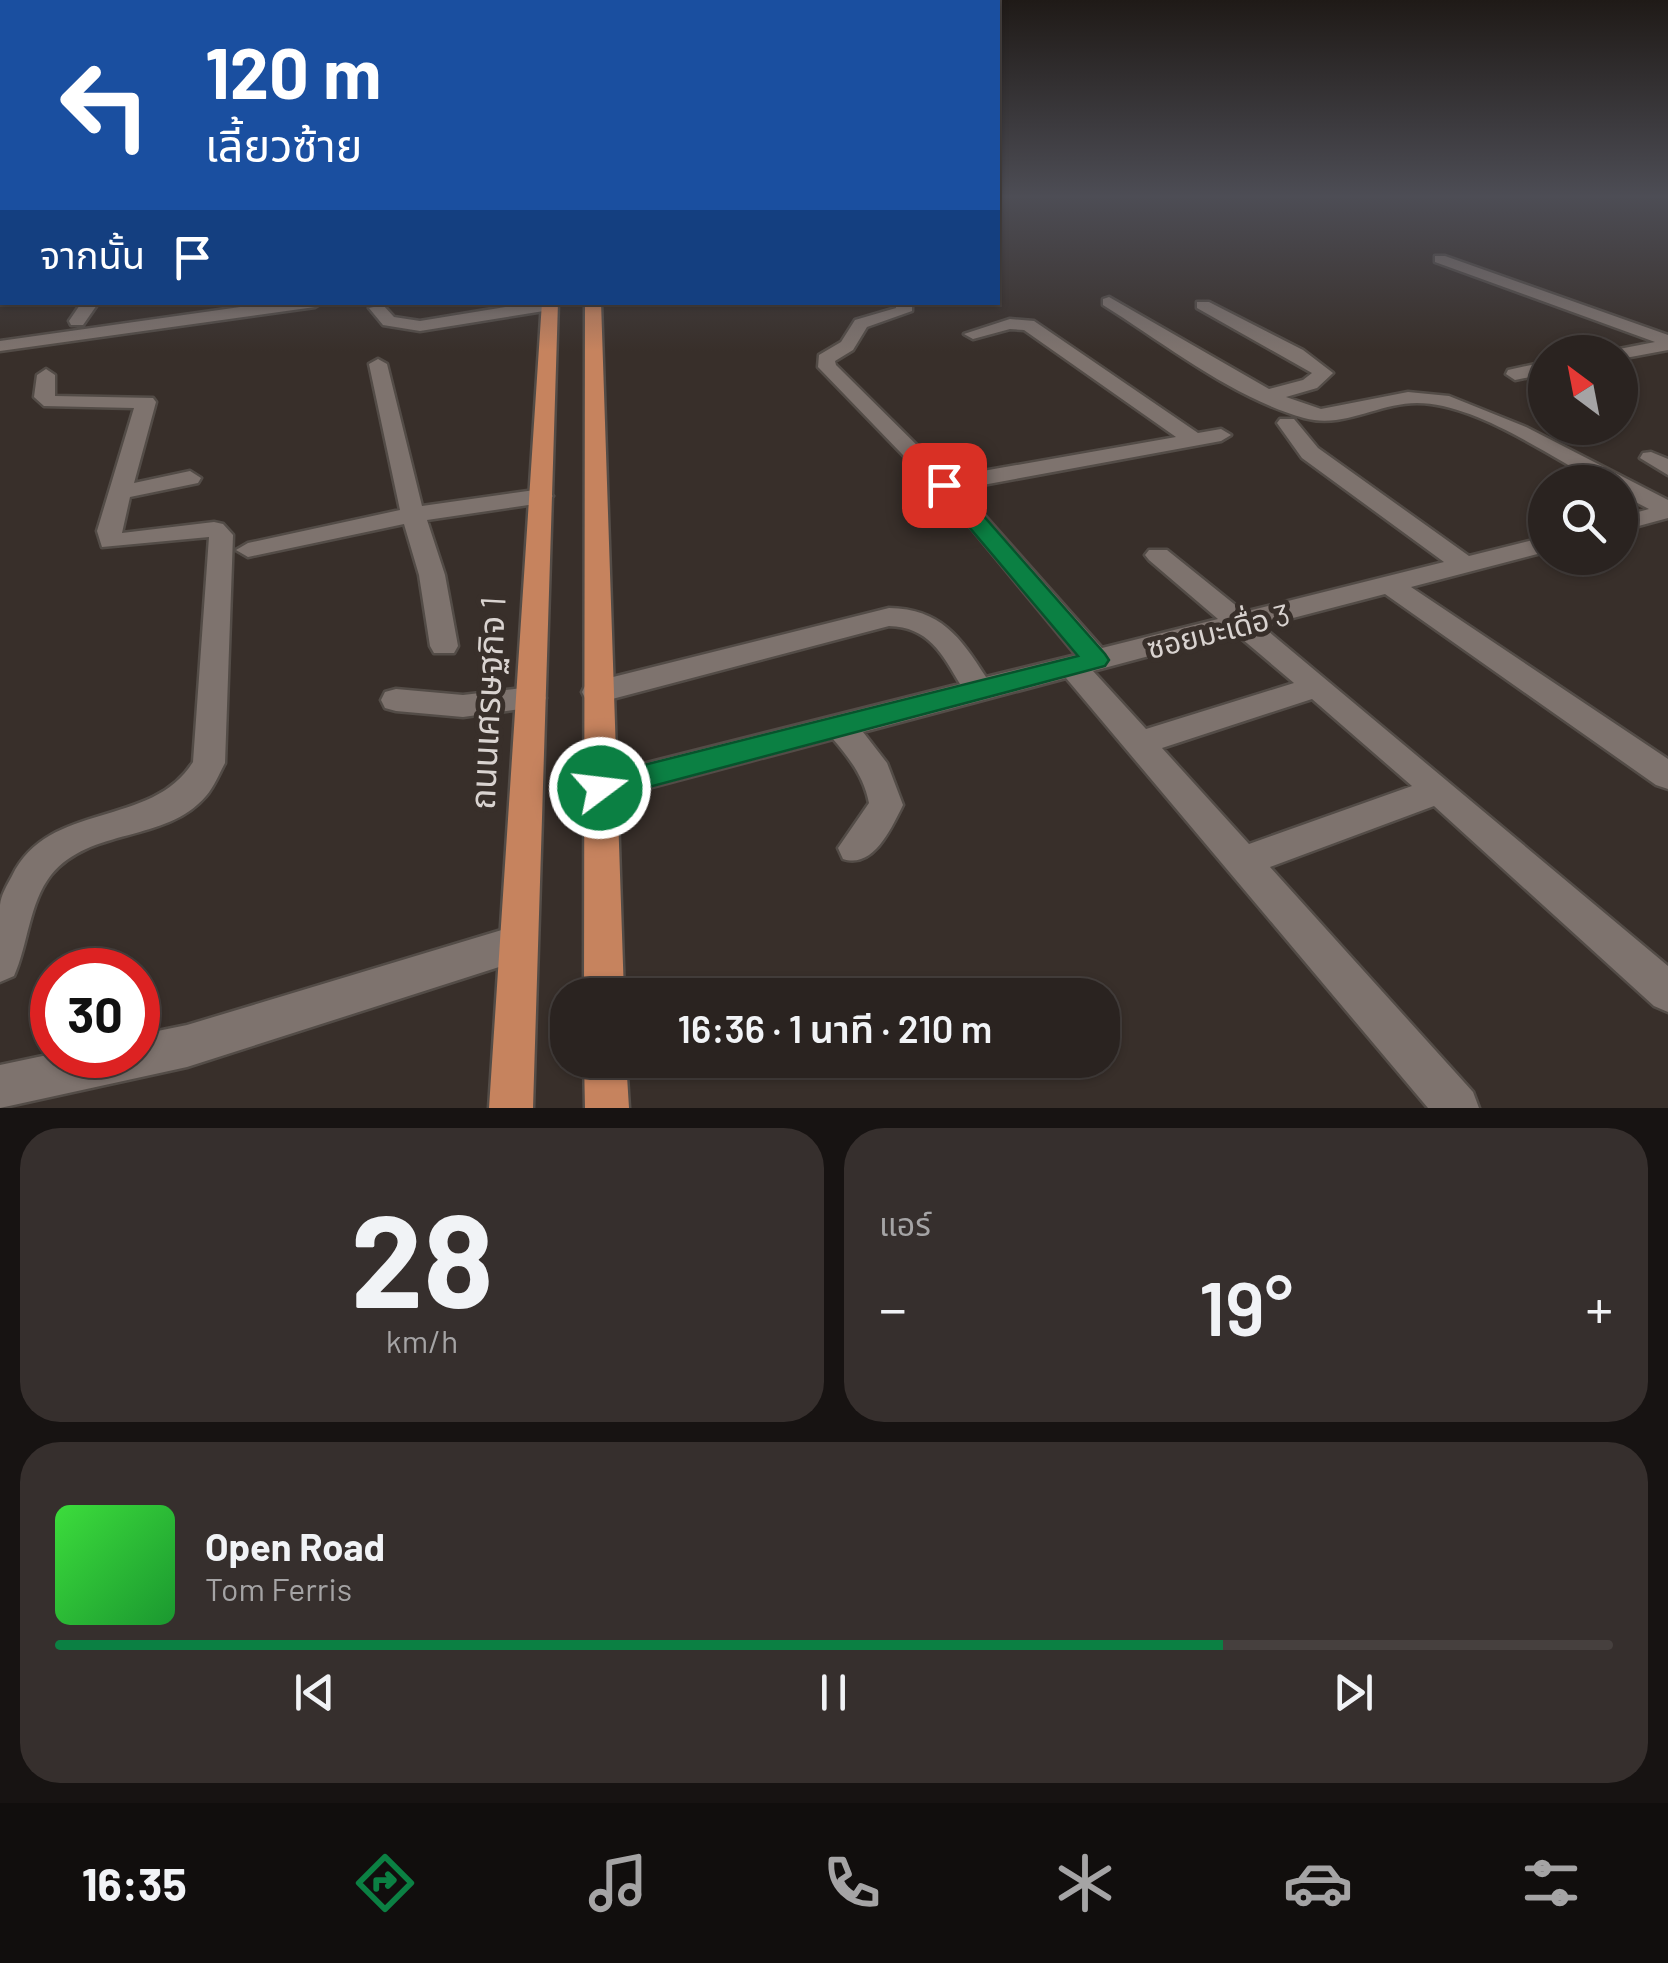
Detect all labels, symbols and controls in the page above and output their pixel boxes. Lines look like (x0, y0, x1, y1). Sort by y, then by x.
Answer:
text: 120 m (205, 29, 381, 113)
icon: left (40, 40, 170, 170)
text: เลี้ยวซ้าย (205, 117, 362, 171)
icon: arrive (165, 230, 220, 285)
text: จากนั้น (40, 231, 145, 277)
north arrow (1528, 335, 1638, 445)
map controls (1528, 335, 1638, 575)
pin (902, 443, 987, 528)
icon: arrive (917, 458, 972, 513)
button: search (1528, 465, 1638, 575)
street label: ซอยมะเดื่อ 3 (1143, 594, 1293, 665)
street label: ถนนเศรษฐกิจ 1 (459, 595, 513, 811)
position arrow (548, 736, 652, 840)
speed limit sign: 30 (30, 948, 160, 1078)
text: 16:36 · 1 นาที · 210 m (678, 1005, 992, 1051)
text: 28 (350, 1178, 494, 1334)
text: แอร์ (879, 1204, 931, 1242)
text: 19° (1199, 1261, 1293, 1351)
text: − (879, 1274, 907, 1340)
text: + (1585, 1274, 1613, 1340)
text: km/h (386, 1321, 458, 1359)
text: Open Road (205, 1523, 385, 1569)
text: Tom Ferris (205, 1569, 352, 1607)
icon: previous (287, 1665, 342, 1720)
icon: pause (806, 1665, 861, 1720)
icon: next (1326, 1665, 1381, 1720)
icon: directions (350, 1848, 420, 1918)
icon: music (583, 1848, 653, 1918)
icon: phone (817, 1848, 887, 1918)
icon: climate (1050, 1848, 1120, 1918)
icon: car (1283, 1848, 1353, 1918)
icon: filters (1516, 1848, 1586, 1918)
text: 16:35 (82, 1856, 187, 1910)

